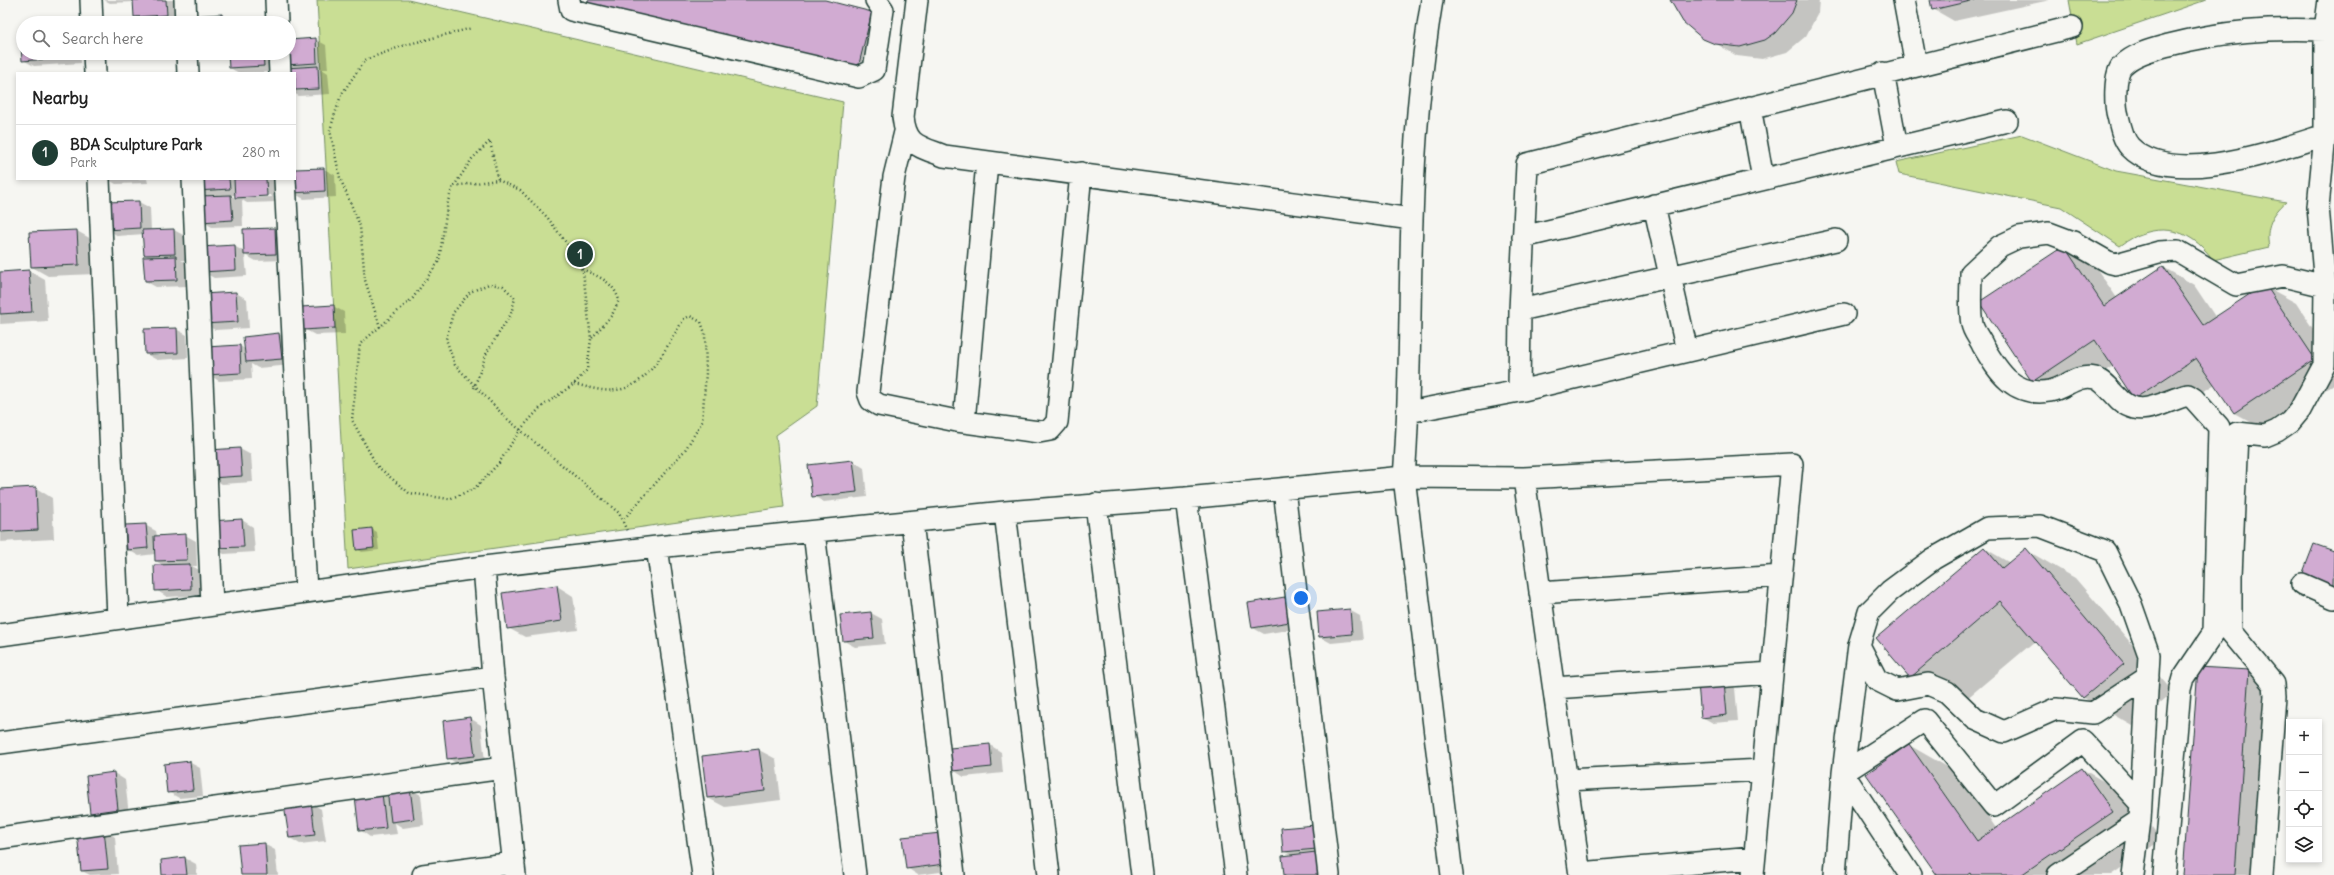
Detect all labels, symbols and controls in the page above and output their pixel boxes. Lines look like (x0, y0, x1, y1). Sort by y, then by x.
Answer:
search box (16, 16, 296, 60)
icon: search (30, 27, 52, 49)
text: Search here (62, 29, 143, 48)
text: Nearby (32, 87, 88, 109)
text: BDA Sculpture Park (70, 135, 202, 154)
text: 1 (42, 144, 48, 161)
text: 280 m (242, 144, 280, 161)
text: Park (70, 154, 97, 171)
pin: 1 (567, 239, 593, 269)
your location (1291, 588, 1311, 608)
map controls (2286, 719, 2322, 863)
button: + (2286, 719, 2322, 755)
button: − (2286, 755, 2322, 791)
button: locate (2286, 791, 2322, 827)
button: layers (2286, 827, 2322, 863)

